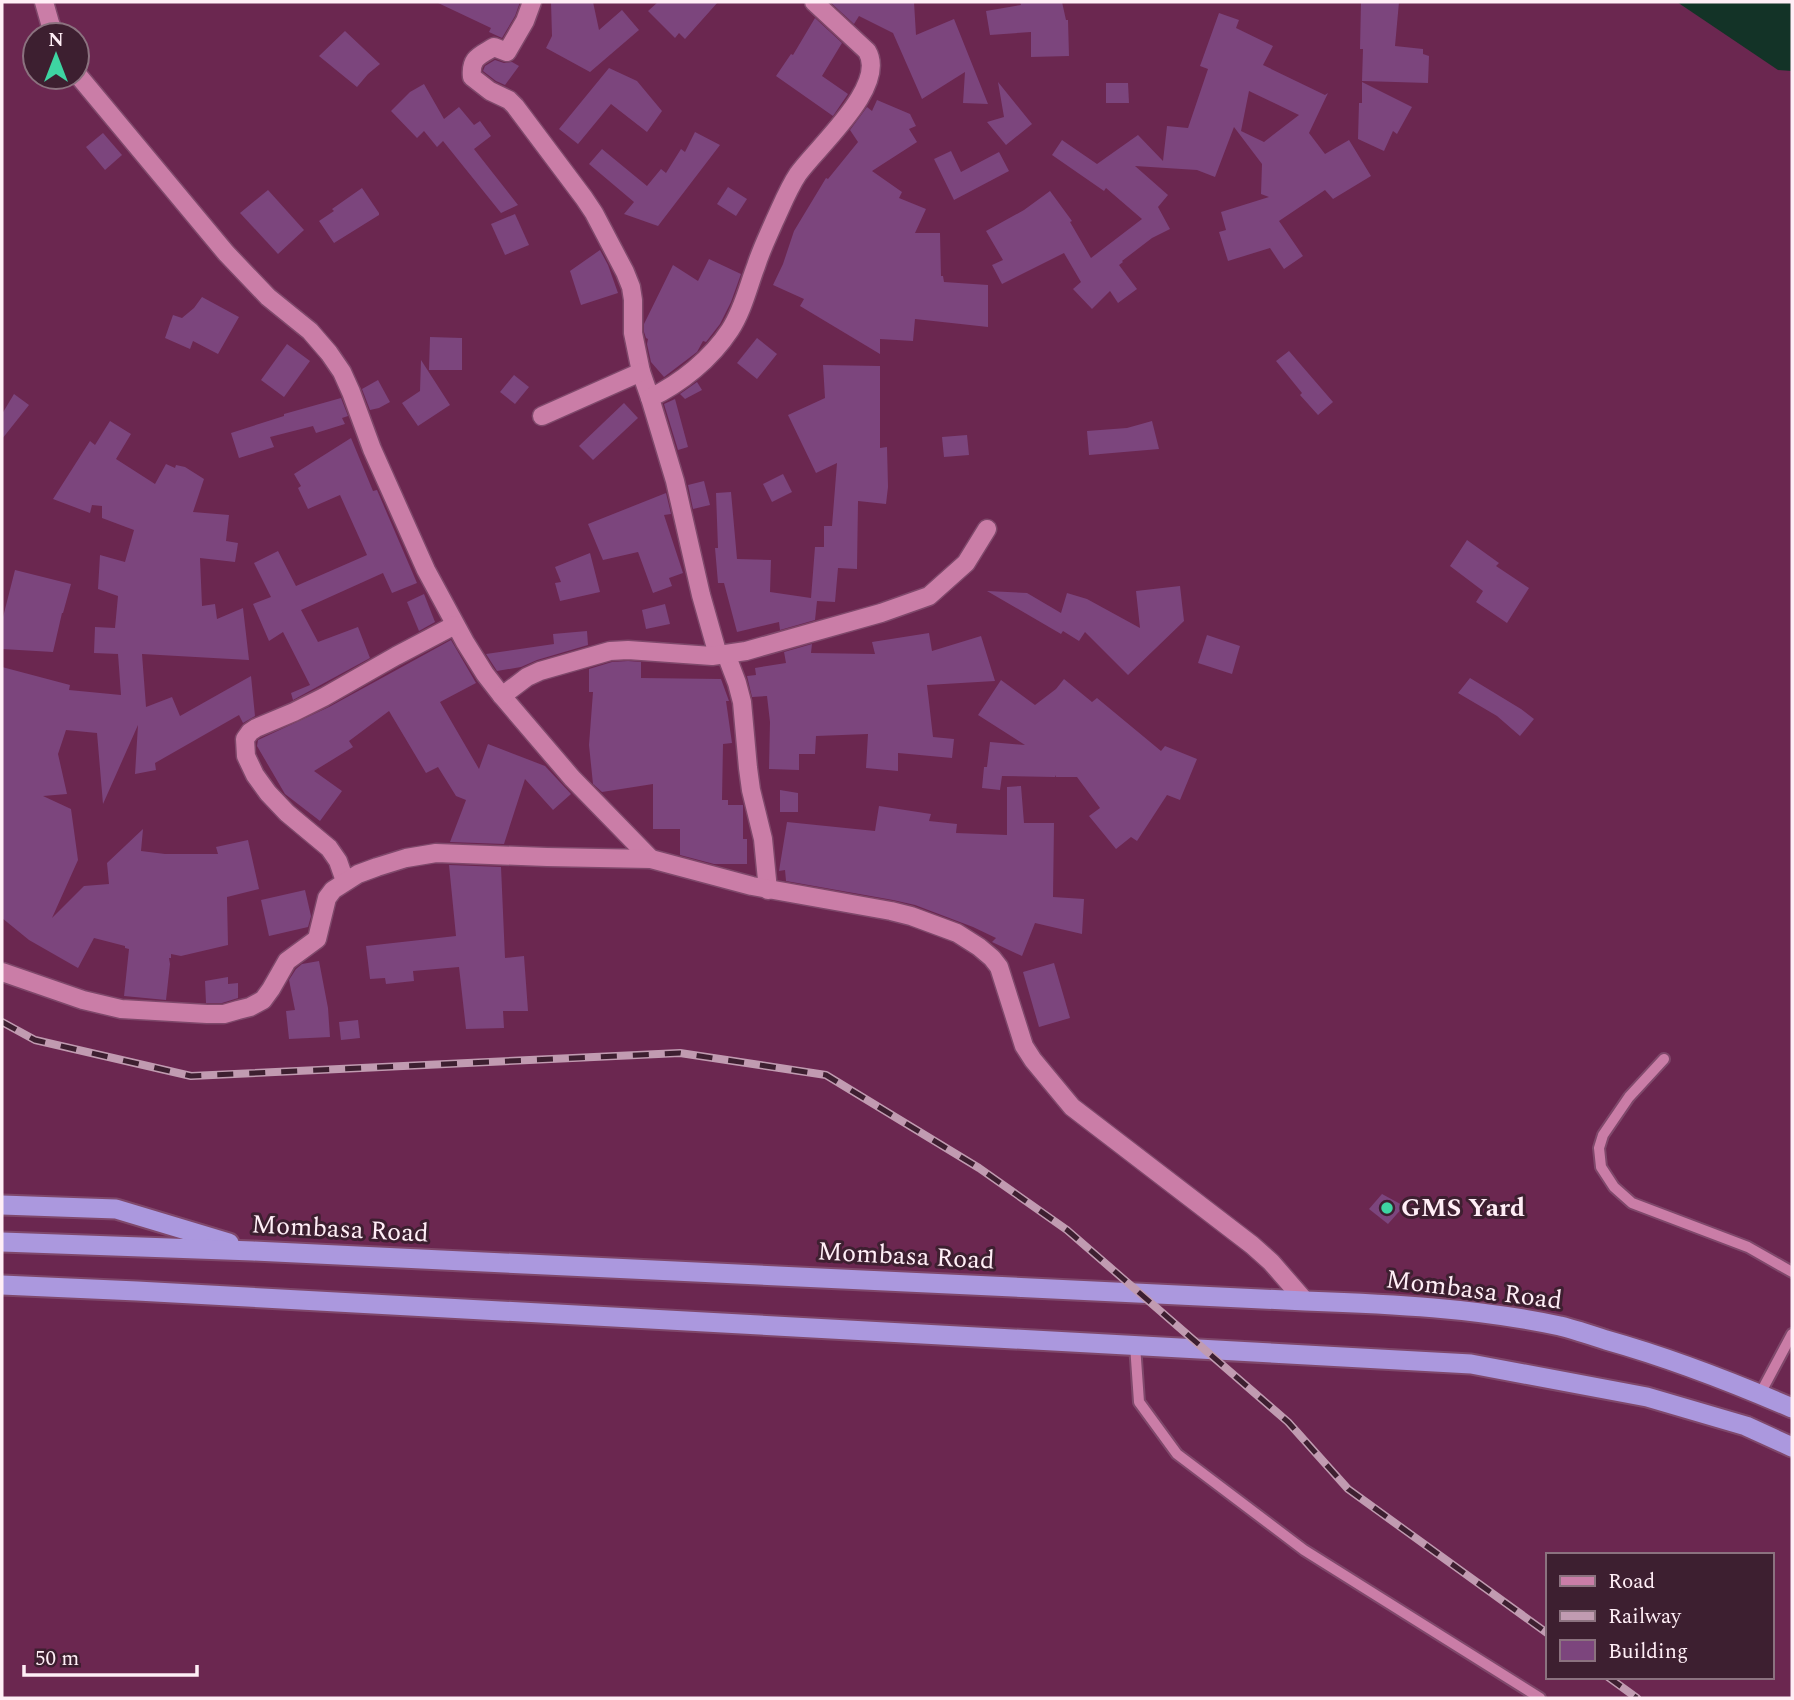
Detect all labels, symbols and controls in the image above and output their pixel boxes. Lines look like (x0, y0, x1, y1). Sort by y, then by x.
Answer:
north arrow (21, 21, 91, 91)
text: N (48, 26, 64, 55)
place label: GMS Yard (1401, 1188, 1525, 1228)
marker: GMS Yard (1379, 1200, 1395, 1216)
street label: Mombasa Road (250, 1204, 430, 1254)
street label: Mombasa Road (816, 1231, 996, 1281)
street label: Mombasa Road (1383, 1259, 1565, 1321)
legend (1546, 1553, 1773, 1679)
text: Road (1608, 1566, 1655, 1598)
text: Railway (1608, 1601, 1682, 1633)
scale bar (24, 1634, 198, 1678)
text: Building (1608, 1636, 1688, 1668)
text: 50 m (35, 1643, 79, 1675)

